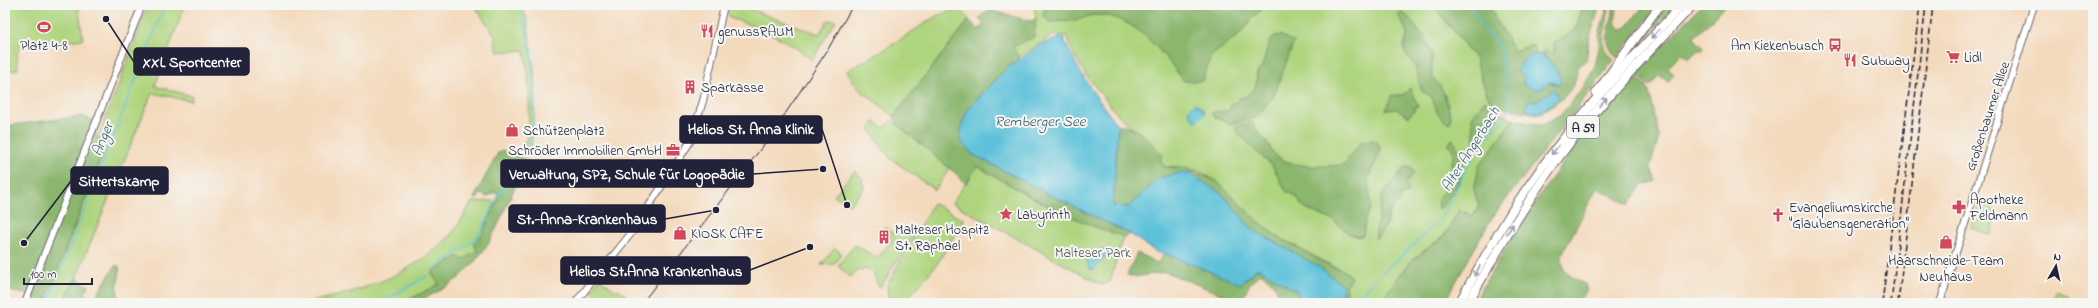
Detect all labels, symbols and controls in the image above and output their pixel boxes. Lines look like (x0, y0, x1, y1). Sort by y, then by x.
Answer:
sports icon: Platz 4-8 (36, 19, 52, 35)
place label: genussRAUM (717, 22, 793, 44)
restaurant icon: genussRAUM (699, 23, 715, 39)
one-way arrow (1651, 28, 1660, 38)
place label: Platz 4-8 (20, 36, 68, 57)
place label: Am Kiekenbusch (1731, 36, 1824, 57)
bus stop icon: Am Kiekenbusch (1827, 37, 1843, 53)
callout: XXL Sportcenter (134, 48, 249, 75)
place label: Lidl (1964, 48, 1982, 69)
supermarket icon: Lidl (1945, 49, 1961, 65)
place label: Subway (1861, 51, 1910, 73)
text: XXL Sportcenter (142, 52, 242, 74)
restaurant icon: Subway (1842, 52, 1858, 68)
street label: Großenbaumer Allee (1961, 58, 2016, 174)
place label: Sparkasse (701, 78, 764, 99)
building icon: Sparkasse (682, 79, 698, 95)
one-way arrow (1599, 97, 1608, 107)
water label: Alter Angerbach (1436, 102, 1507, 197)
water label: Remberger See (995, 111, 1087, 134)
callout: Helios St. Anna Klinik (680, 116, 822, 143)
road number: A 59 (1567, 116, 1599, 138)
water label: Anger (86, 117, 121, 160)
text: Helios St. Anna Klinik (688, 119, 815, 141)
place label: Schützenplatz (523, 121, 604, 142)
shop icon: Schützenplatz (504, 122, 520, 138)
place label: Schröder Immobilien GmbH (508, 141, 662, 162)
office icon: Schröder Immobilien GmbH (665, 142, 681, 158)
one-way arrow (1551, 144, 1559, 155)
callout: Verwaltung, SPZ, Schule für Logopädie (501, 160, 753, 187)
text: Verwaltung, SPZ, Schule für Logopädie (508, 164, 746, 188)
callout: Sittertskamp (71, 167, 168, 194)
text: Sittertskamp (79, 171, 159, 193)
place label: Apotheke Feldmann (1969, 190, 2028, 227)
place label: Evangeliumskirche "Glaubensgeneration" (1789, 198, 1909, 236)
pharmacy icon: Apotheke Feldmann (1951, 199, 1967, 215)
callout: St.-Anna-Krankenhaus (509, 205, 665, 232)
place label: Labyrinth (1017, 205, 1070, 227)
place icon: Labyrinth (998, 206, 1014, 222)
church icon: Evangeliumskirche "Glaubensgeneration" (1770, 207, 1786, 223)
text: St.-Anna-Krankenhaus (517, 209, 658, 231)
place label: Malteser Hospitz St. Raphael (895, 220, 989, 257)
place label: KIOSK CAFE (691, 224, 763, 245)
one-way arrow (1506, 224, 1514, 235)
shop icon: KIOSK CAFE (672, 225, 688, 241)
building icon: Malteser Hospitz St. Raphael (876, 229, 892, 245)
shop icon: Haarschneide-Team Neuhaus (1938, 234, 1954, 250)
park label: Malteser Park (1055, 243, 1132, 264)
north arrow (2036, 246, 2076, 286)
text: N (2052, 249, 2062, 266)
place label: Haarschneide-Team Neuhaus (1888, 251, 2004, 288)
callout: Helios St.Anna Krankenhaus (561, 257, 750, 284)
scale bar (24, 260, 92, 286)
text: Helios St.Anna Krankenhaus (570, 261, 743, 283)
one-way arrow (1472, 265, 1480, 277)
text: 100 m (30, 266, 57, 284)

